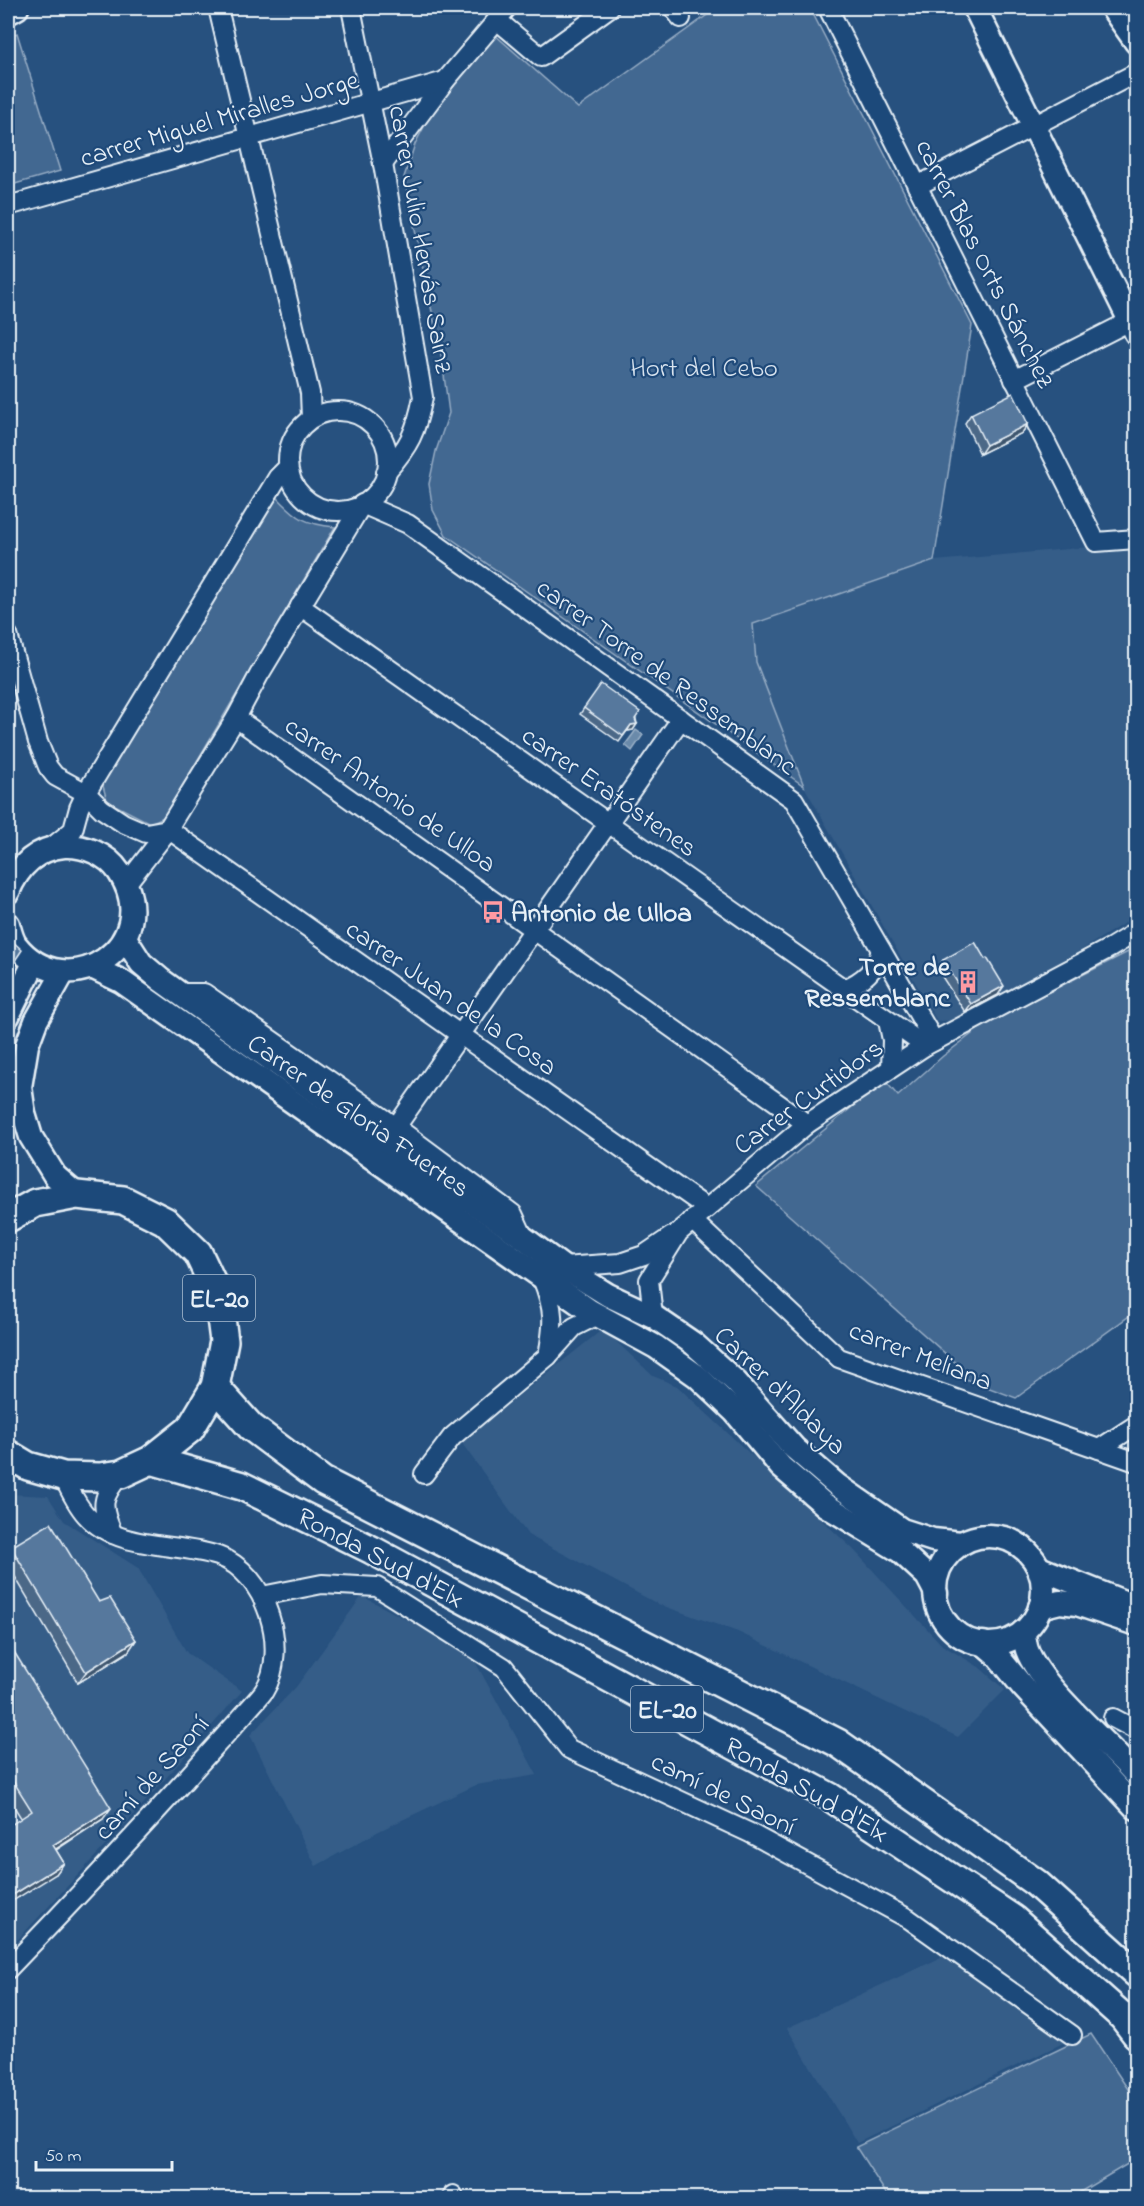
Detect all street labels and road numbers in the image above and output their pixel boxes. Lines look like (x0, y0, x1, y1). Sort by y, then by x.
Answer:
street label: carrer Miguel Miralles Jorge (76, 62, 365, 179)
street label: carrer Julio Hervás Sainz (377, 102, 462, 377)
street label: carrer Blas Orts Sánchez (904, 133, 1064, 396)
street label: carrer Torre de Ressemblanc (527, 570, 804, 786)
street label: carrer Antonio de Ulloa (275, 708, 504, 884)
street label: carrer Eratóstenes (513, 718, 705, 868)
street label: carrer Juan de la Cosa (337, 911, 564, 1087)
street label: Carrer de Gloria Fuertes (238, 1025, 477, 1209)
street label: Carrer Curtidors (726, 1030, 893, 1166)
road number: EL-20 (183, 1275, 255, 1321)
street label: carrer Meliana (843, 1312, 998, 1403)
street label: Carrer d'Aldaya (704, 1318, 855, 1466)
street label: Ronda Sud d'Elx (289, 1499, 470, 1620)
road number: EL-20 (631, 1686, 703, 1732)
street label: camí de Saoní (86, 1707, 220, 1850)
street label: Ronda Sud d'Elx (716, 1728, 895, 1854)
street label: camí de Saoní (644, 1743, 802, 1847)

